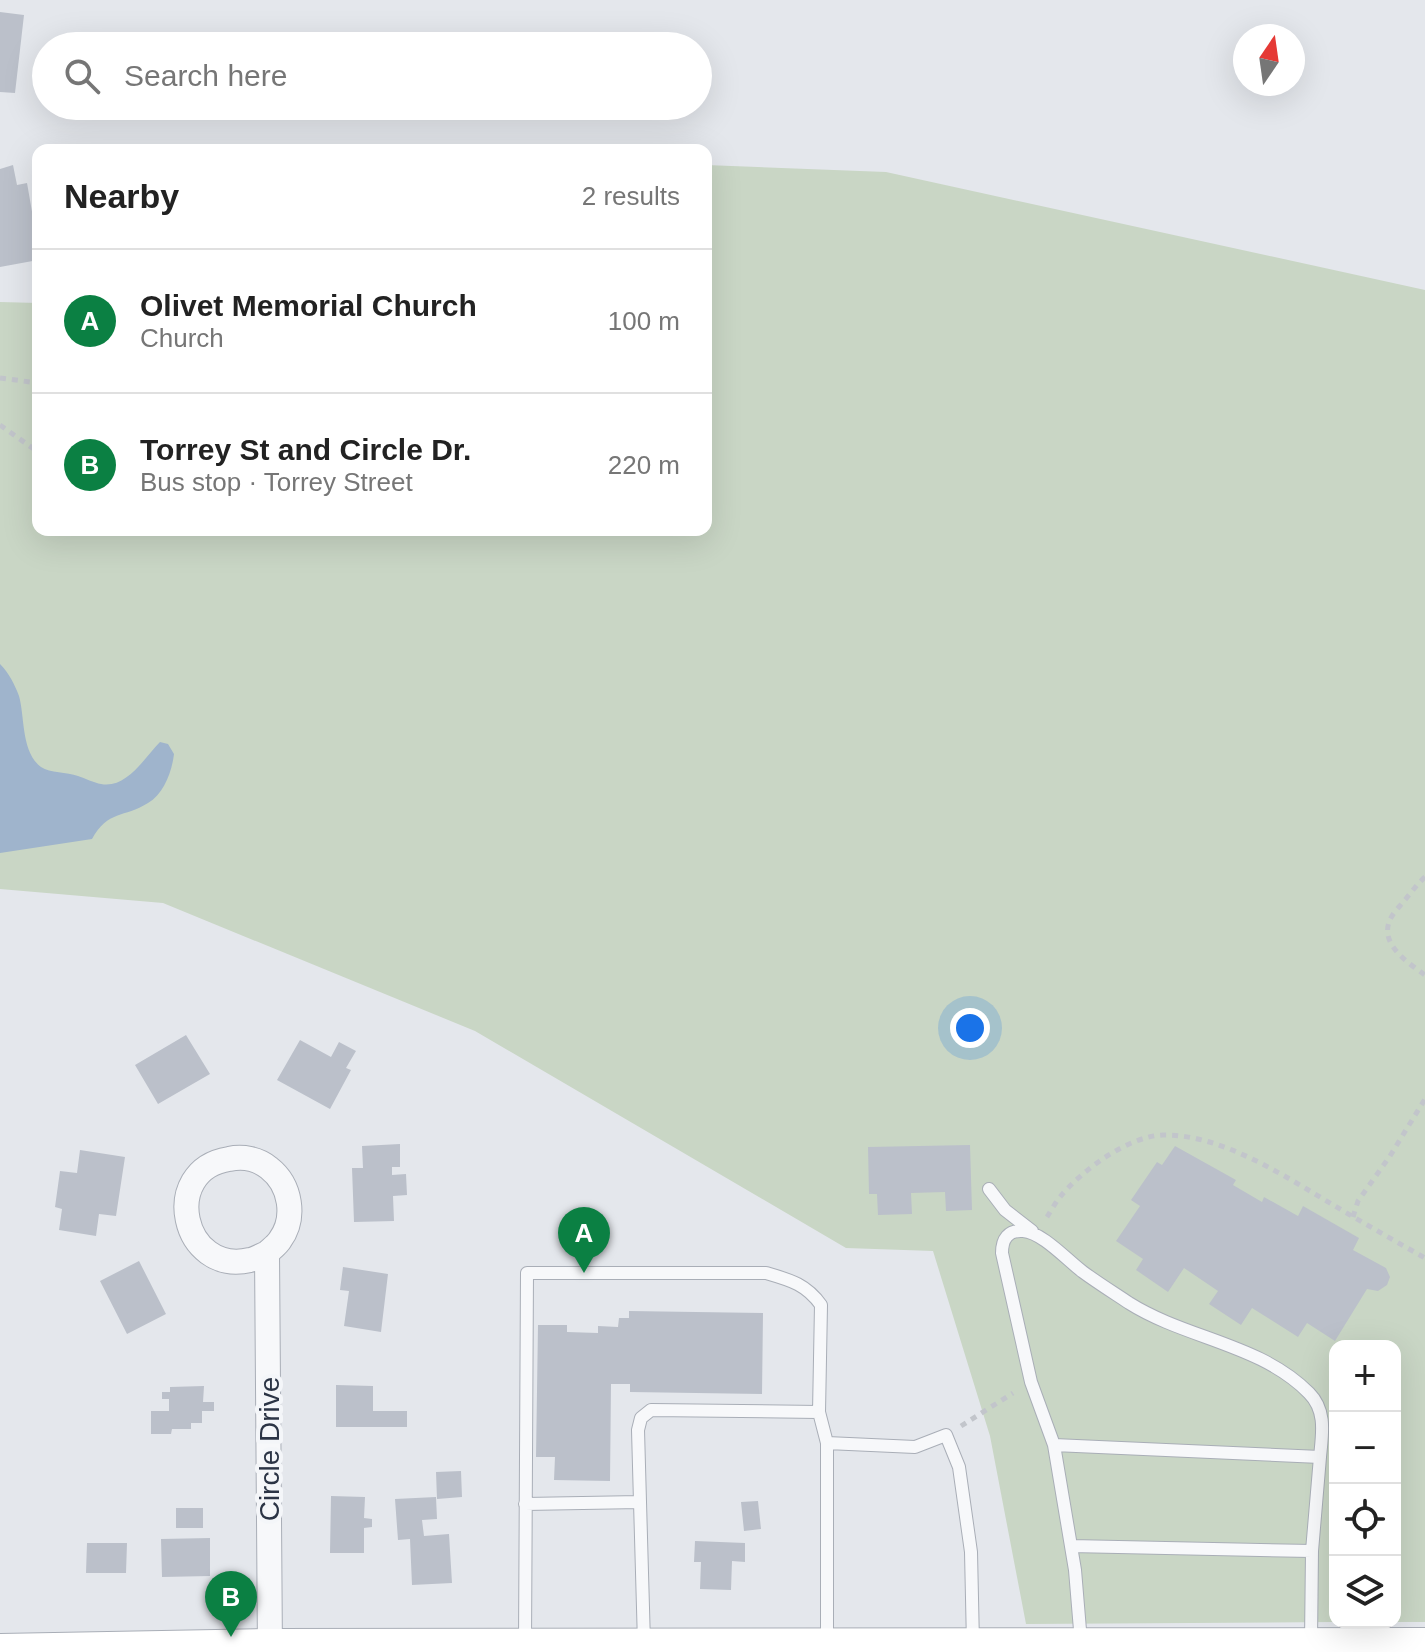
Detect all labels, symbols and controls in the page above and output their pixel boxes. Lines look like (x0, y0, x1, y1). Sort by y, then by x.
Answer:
north arrow (1233, 24, 1305, 96)
search box (32, 32, 712, 120)
icon: search (60, 54, 104, 98)
text: Search here (124, 59, 287, 92)
text: Nearby (64, 177, 179, 215)
text: 2 results (582, 181, 680, 211)
text: Olivet Memorial Church (140, 289, 477, 322)
text: A (81, 306, 99, 336)
text: 100 m (608, 306, 680, 336)
text: Church (140, 323, 224, 353)
text: Torrey St and Circle Dr. (140, 433, 471, 466)
text: B (81, 450, 99, 480)
text: 220 m (608, 450, 680, 480)
text: Bus stop · Torrey Street (140, 467, 413, 497)
your location (950, 1008, 990, 1048)
pin: A (558, 1207, 610, 1273)
map controls (1329, 1340, 1401, 1628)
button: + (1329, 1340, 1401, 1412)
street label: Circle Drive (254, 1377, 285, 1521)
button: − (1329, 1412, 1401, 1484)
button: locate (1329, 1484, 1401, 1556)
button: layers (1329, 1556, 1401, 1628)
pin: B (205, 1571, 257, 1637)

